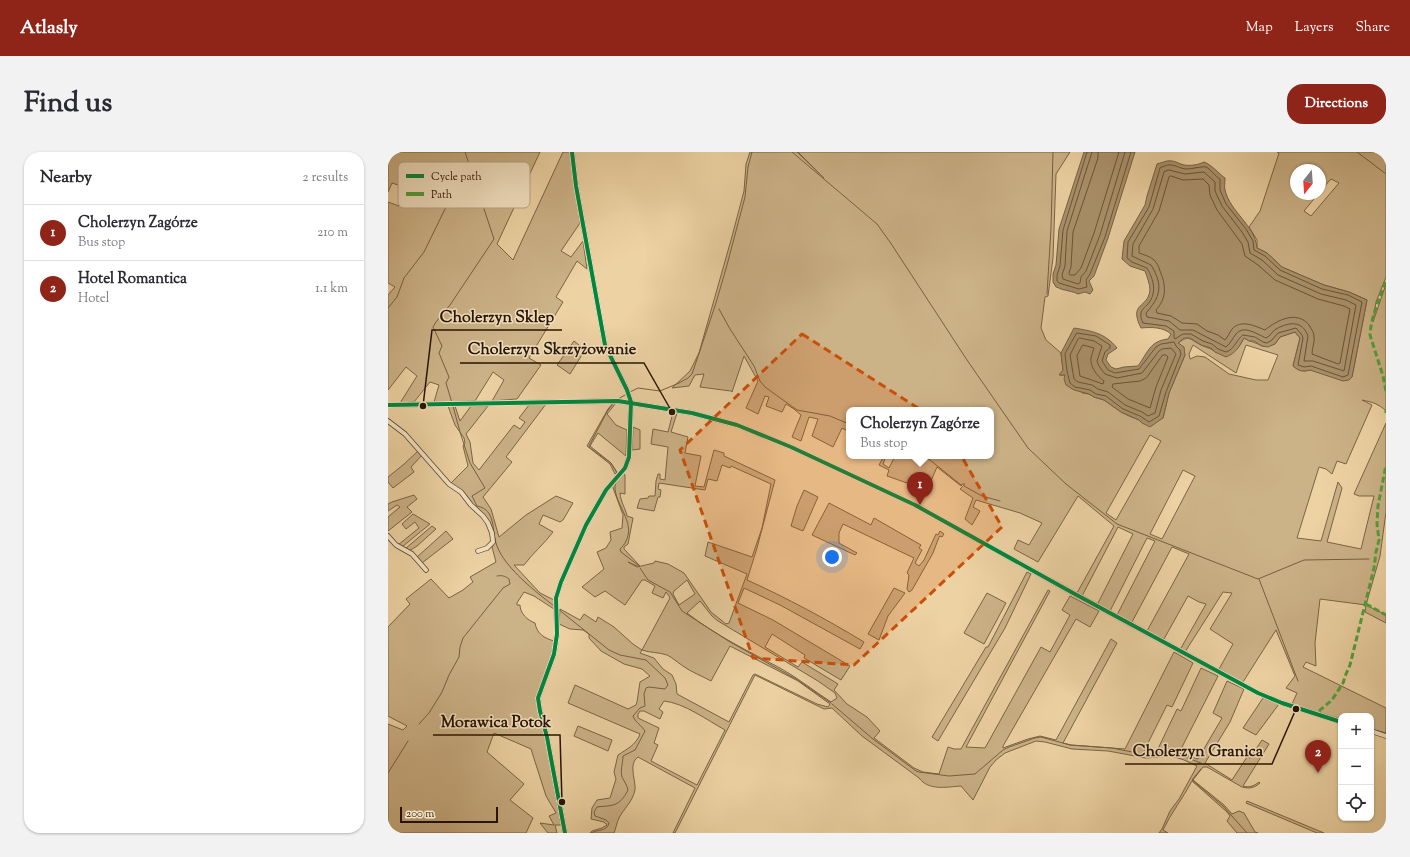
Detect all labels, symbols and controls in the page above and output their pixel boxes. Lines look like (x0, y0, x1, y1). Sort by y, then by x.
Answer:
text: Atlasly (20, 15, 78, 42)
text: Map (1246, 18, 1273, 38)
text: Layers (1295, 18, 1333, 38)
text: Share (1355, 18, 1390, 38)
text: Find us (24, 84, 112, 124)
button: Directions (1287, 84, 1386, 124)
legend (398, 162, 530, 208)
north arrow (1290, 164, 1326, 200)
text: Nearby (40, 166, 92, 190)
text: 2 results (303, 169, 348, 187)
text: Cycle path (431, 169, 482, 185)
text: Path (431, 187, 453, 203)
text: Cholerzyn Zagórze (78, 213, 198, 234)
text: 1 (51, 224, 55, 242)
text: 210 m (317, 224, 348, 242)
text: Bus stop (78, 234, 125, 252)
text: Hotel Romantica (78, 269, 187, 290)
text: 2 (50, 280, 56, 298)
text: 1.1 km (315, 280, 348, 298)
text: Hotel (78, 290, 109, 308)
callout: Cholerzyn Sklep (432, 302, 562, 330)
text: Cholerzyn Sklep (440, 307, 554, 330)
callout: Cholerzyn Skrzyżowanie (460, 335, 644, 363)
text: Cholerzyn Skrzyżowanie (468, 339, 637, 362)
popup (846, 407, 994, 459)
text: Cholerzyn Zagórze (860, 414, 980, 435)
text: Bus stop (860, 435, 907, 453)
pin: 1 (907, 472, 933, 505)
your location (822, 547, 842, 567)
callout: Morawica Potok (433, 707, 560, 735)
text: Morawica Potok (441, 712, 552, 735)
map controls (1338, 713, 1374, 821)
button: + (1338, 713, 1374, 749)
callout: Cholerzyn Granica (1125, 736, 1272, 764)
pin: 2 (1305, 740, 1331, 773)
text: Cholerzyn Granica (1133, 741, 1264, 764)
button: − (1338, 749, 1374, 785)
button: locate (1338, 785, 1374, 821)
scale bar (400, 805, 498, 824)
text: 200 m (406, 806, 434, 822)

